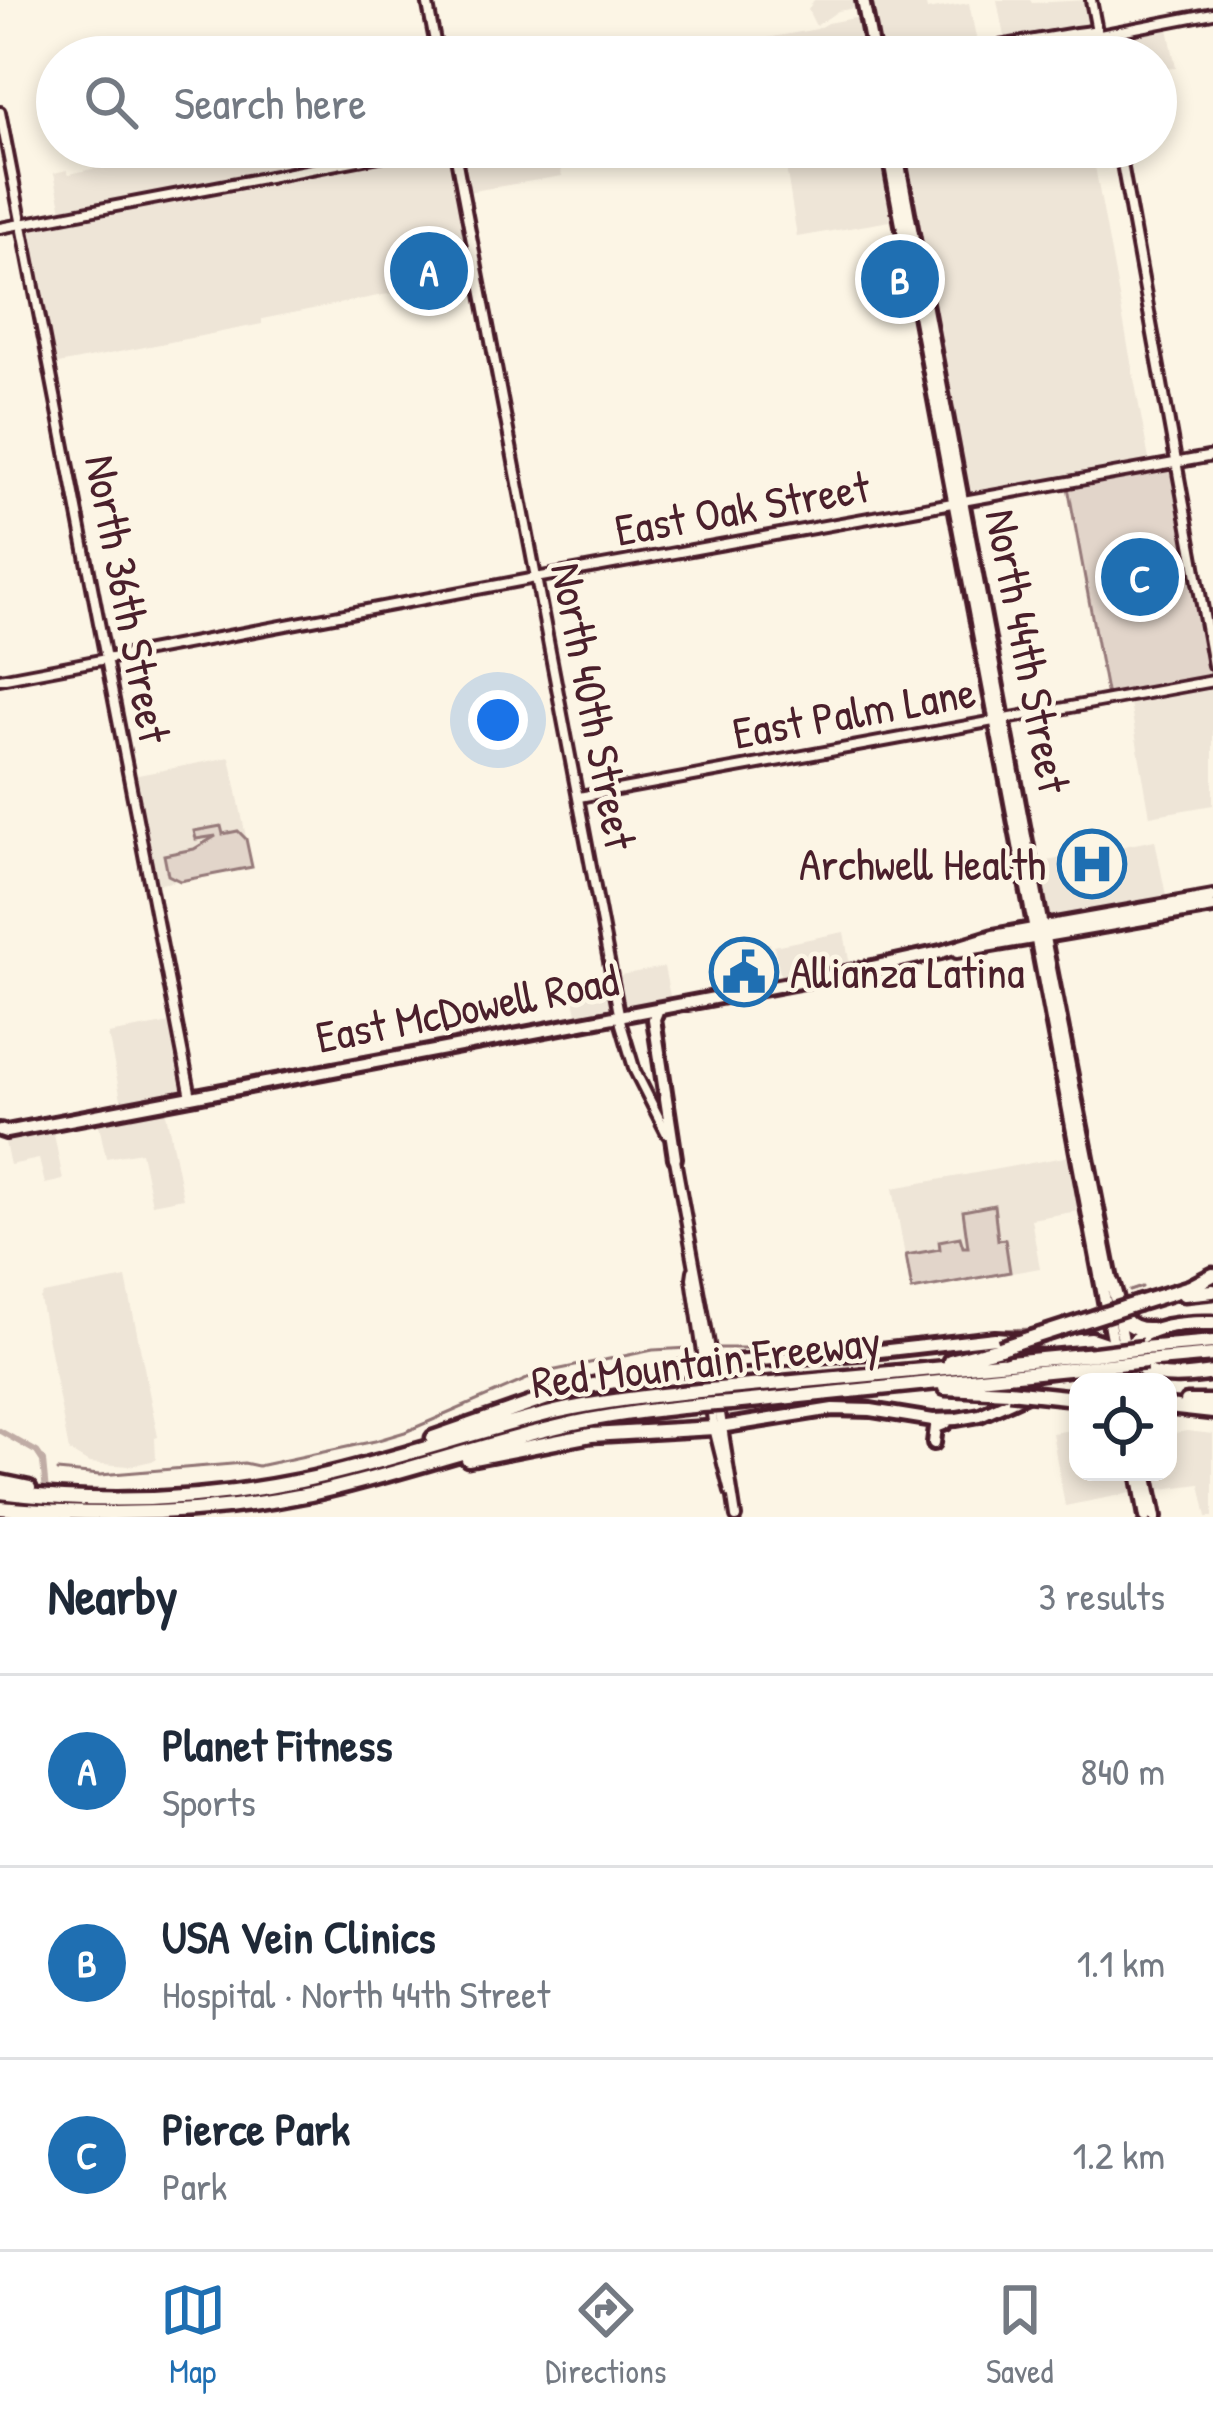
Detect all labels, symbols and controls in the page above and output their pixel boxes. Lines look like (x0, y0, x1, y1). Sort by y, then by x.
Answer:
search box (36, 36, 1177, 168)
icon: search (78, 69, 144, 135)
text: Search here (174, 72, 366, 133)
pin: A (390, 226, 468, 316)
pin: B (861, 234, 939, 324)
street label: North 36th Street (71, 450, 186, 748)
street label: East Oak Street (610, 455, 874, 560)
street label: North 44th Street (971, 504, 1086, 798)
pin: C (1101, 532, 1179, 622)
street label: North 40th Street (537, 557, 652, 855)
street label: East Palm Lane (728, 660, 980, 763)
your location (468, 690, 528, 750)
hospital icon: Archwell Health (1057, 829, 1127, 899)
place label: Archwell Health (799, 833, 1046, 894)
public building icon: Allianza Latina (709, 937, 779, 1007)
place label: Allianza Latina (790, 941, 1025, 1002)
street label: East McDowell Road (311, 948, 623, 1067)
street label: Red Mountain Freeway (528, 1309, 884, 1412)
map controls (1069, 1373, 1177, 1481)
button: locate (1069, 1373, 1177, 1481)
text: Nearby (48, 1561, 178, 1630)
text: 3 results (1039, 1569, 1165, 1622)
text: Planet Fitness (162, 1714, 393, 1775)
text: A (77, 1744, 97, 1797)
text: 840 m (1081, 1744, 1165, 1797)
text: Sports (162, 1775, 256, 1828)
text: USA Vein Clinics (162, 1906, 436, 1967)
text: B (77, 1936, 97, 1989)
text: 1.1 km (1077, 1936, 1165, 1989)
text: Hospital · North 44th Street (162, 1967, 550, 2020)
text: Pierce Park (162, 2098, 350, 2159)
text: C (76, 2128, 98, 2181)
text: 1.2 km (1073, 2128, 1165, 2181)
text: Park (162, 2159, 227, 2212)
tab: Map (160, 2277, 226, 2393)
tab: Directions (545, 2277, 667, 2393)
tab: Saved (986, 2277, 1053, 2393)

